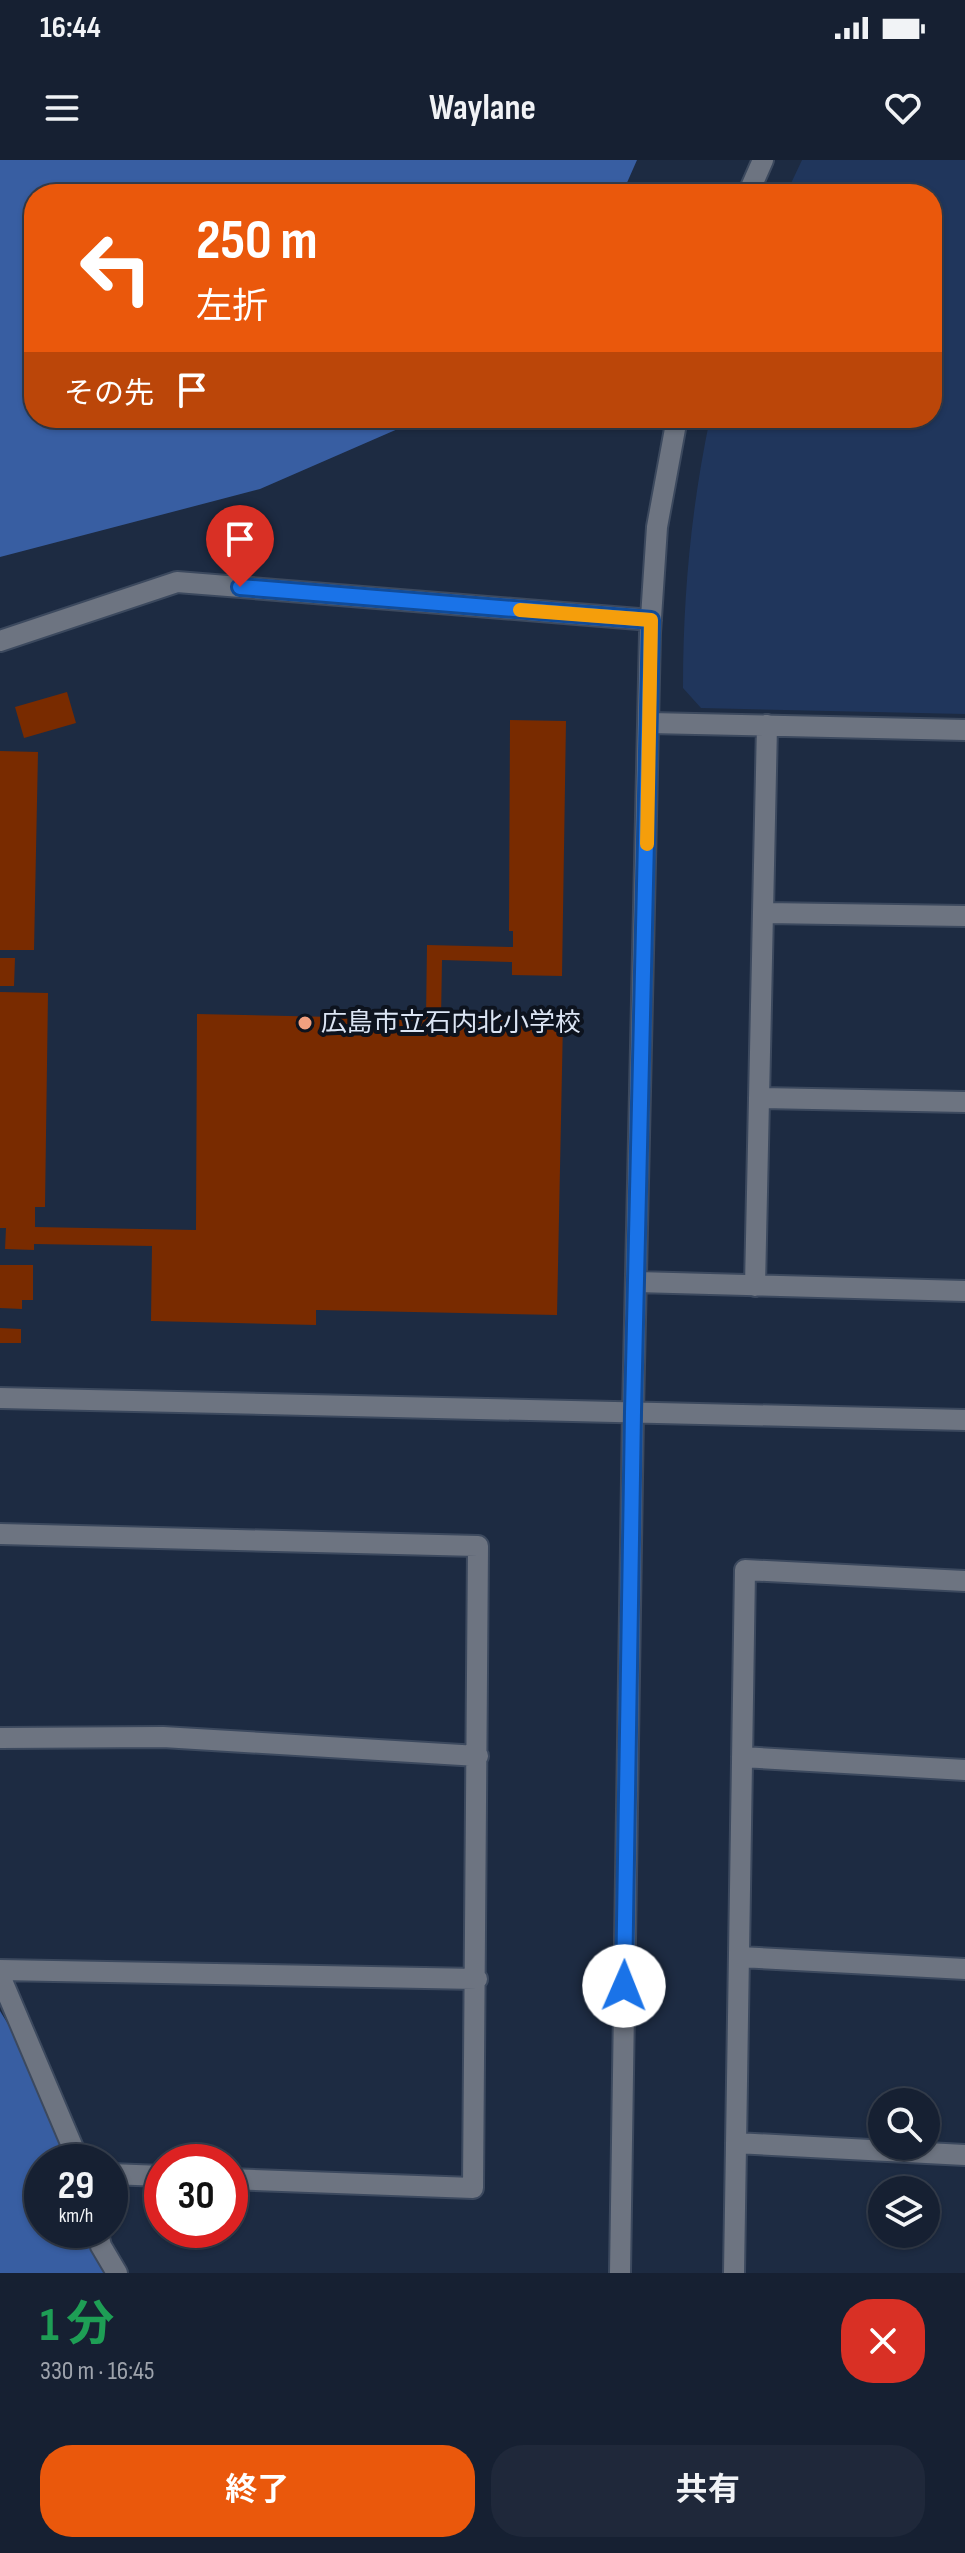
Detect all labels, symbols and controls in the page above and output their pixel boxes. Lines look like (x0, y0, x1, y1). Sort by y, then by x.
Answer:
text: 16:44 (40, 10, 101, 46)
icon: menu (40, 86, 84, 130)
icon: heart (881, 86, 925, 130)
text: Waylane (429, 87, 536, 130)
text: 250 m (196, 208, 318, 275)
icon: left (64, 216, 168, 320)
text: 左折 (196, 286, 268, 329)
icon: arrive (170, 368, 214, 412)
text: その先 (64, 376, 154, 412)
pin (206, 505, 274, 587)
icon: arrive (218, 517, 262, 561)
place label: 広島市立石内北小学校 (321, 1008, 581, 1039)
marker: 広島市立石内北小学校 (296, 1014, 314, 1032)
position arrow (582, 1944, 666, 2028)
map controls (868, 2088, 940, 2248)
button: search (868, 2088, 940, 2160)
speed limit sign: 30 (144, 2144, 248, 2248)
text: 29 (58, 2162, 94, 2210)
button: layers (868, 2176, 940, 2248)
text: km/h (59, 2204, 93, 2228)
text: 1 分 (40, 2297, 114, 2354)
button: close (841, 2299, 925, 2383)
text: 330 m · 16:45 (40, 2356, 154, 2387)
button: 終了 (40, 2445, 475, 2537)
button: 共有 (491, 2445, 925, 2537)

